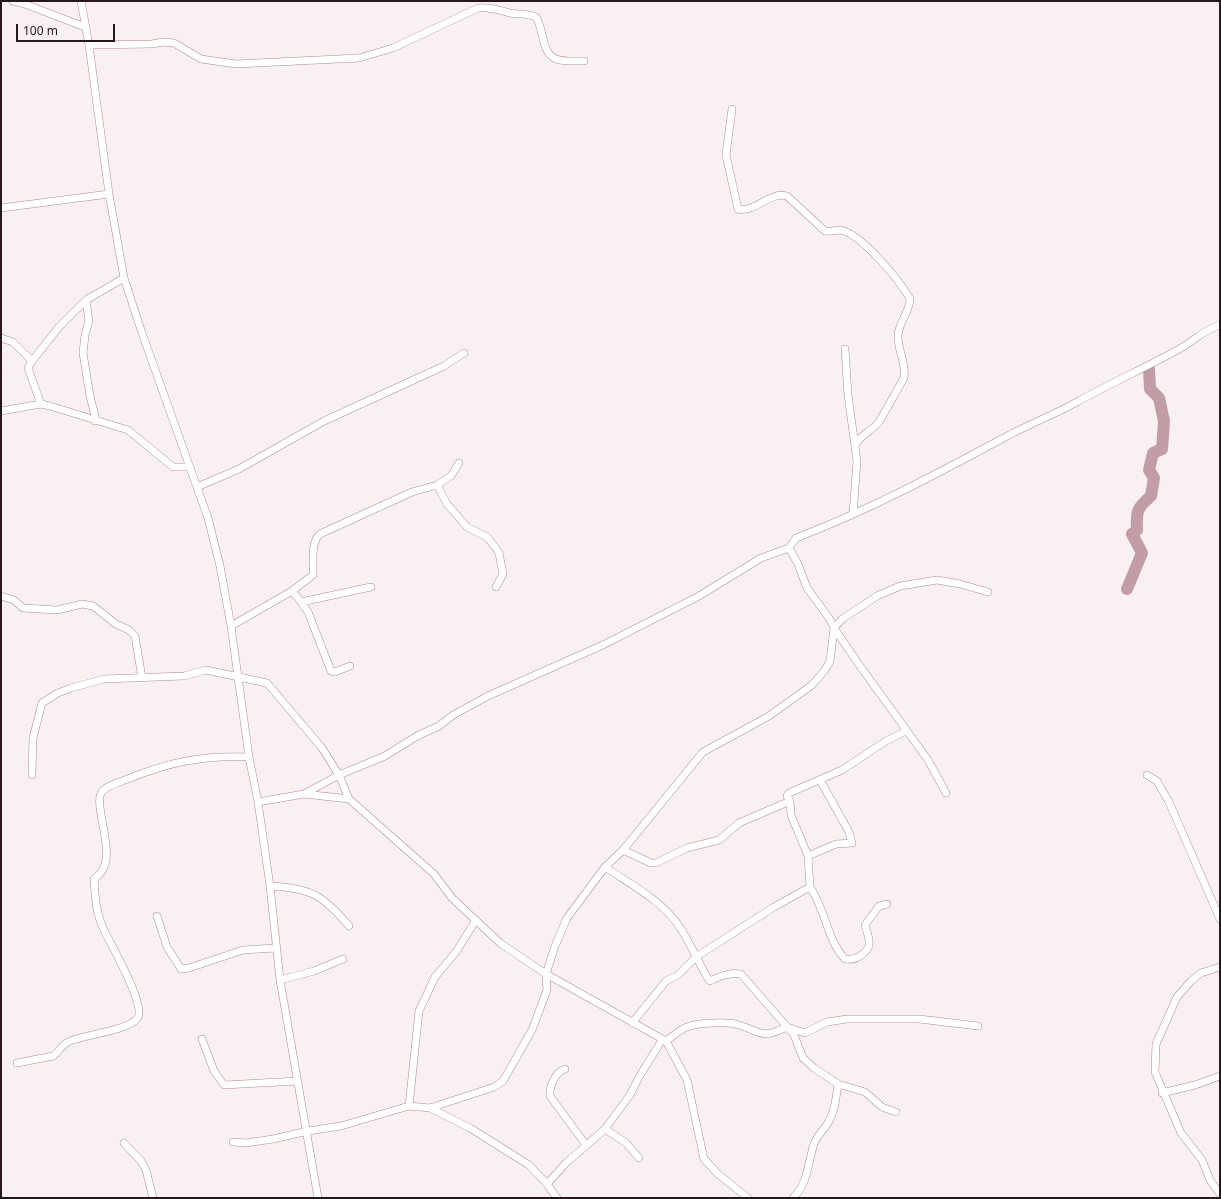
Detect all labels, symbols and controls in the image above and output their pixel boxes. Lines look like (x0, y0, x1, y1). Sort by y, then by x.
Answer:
scale bar (18, 16, 117, 42)
text: 100 m (23, 22, 58, 39)

